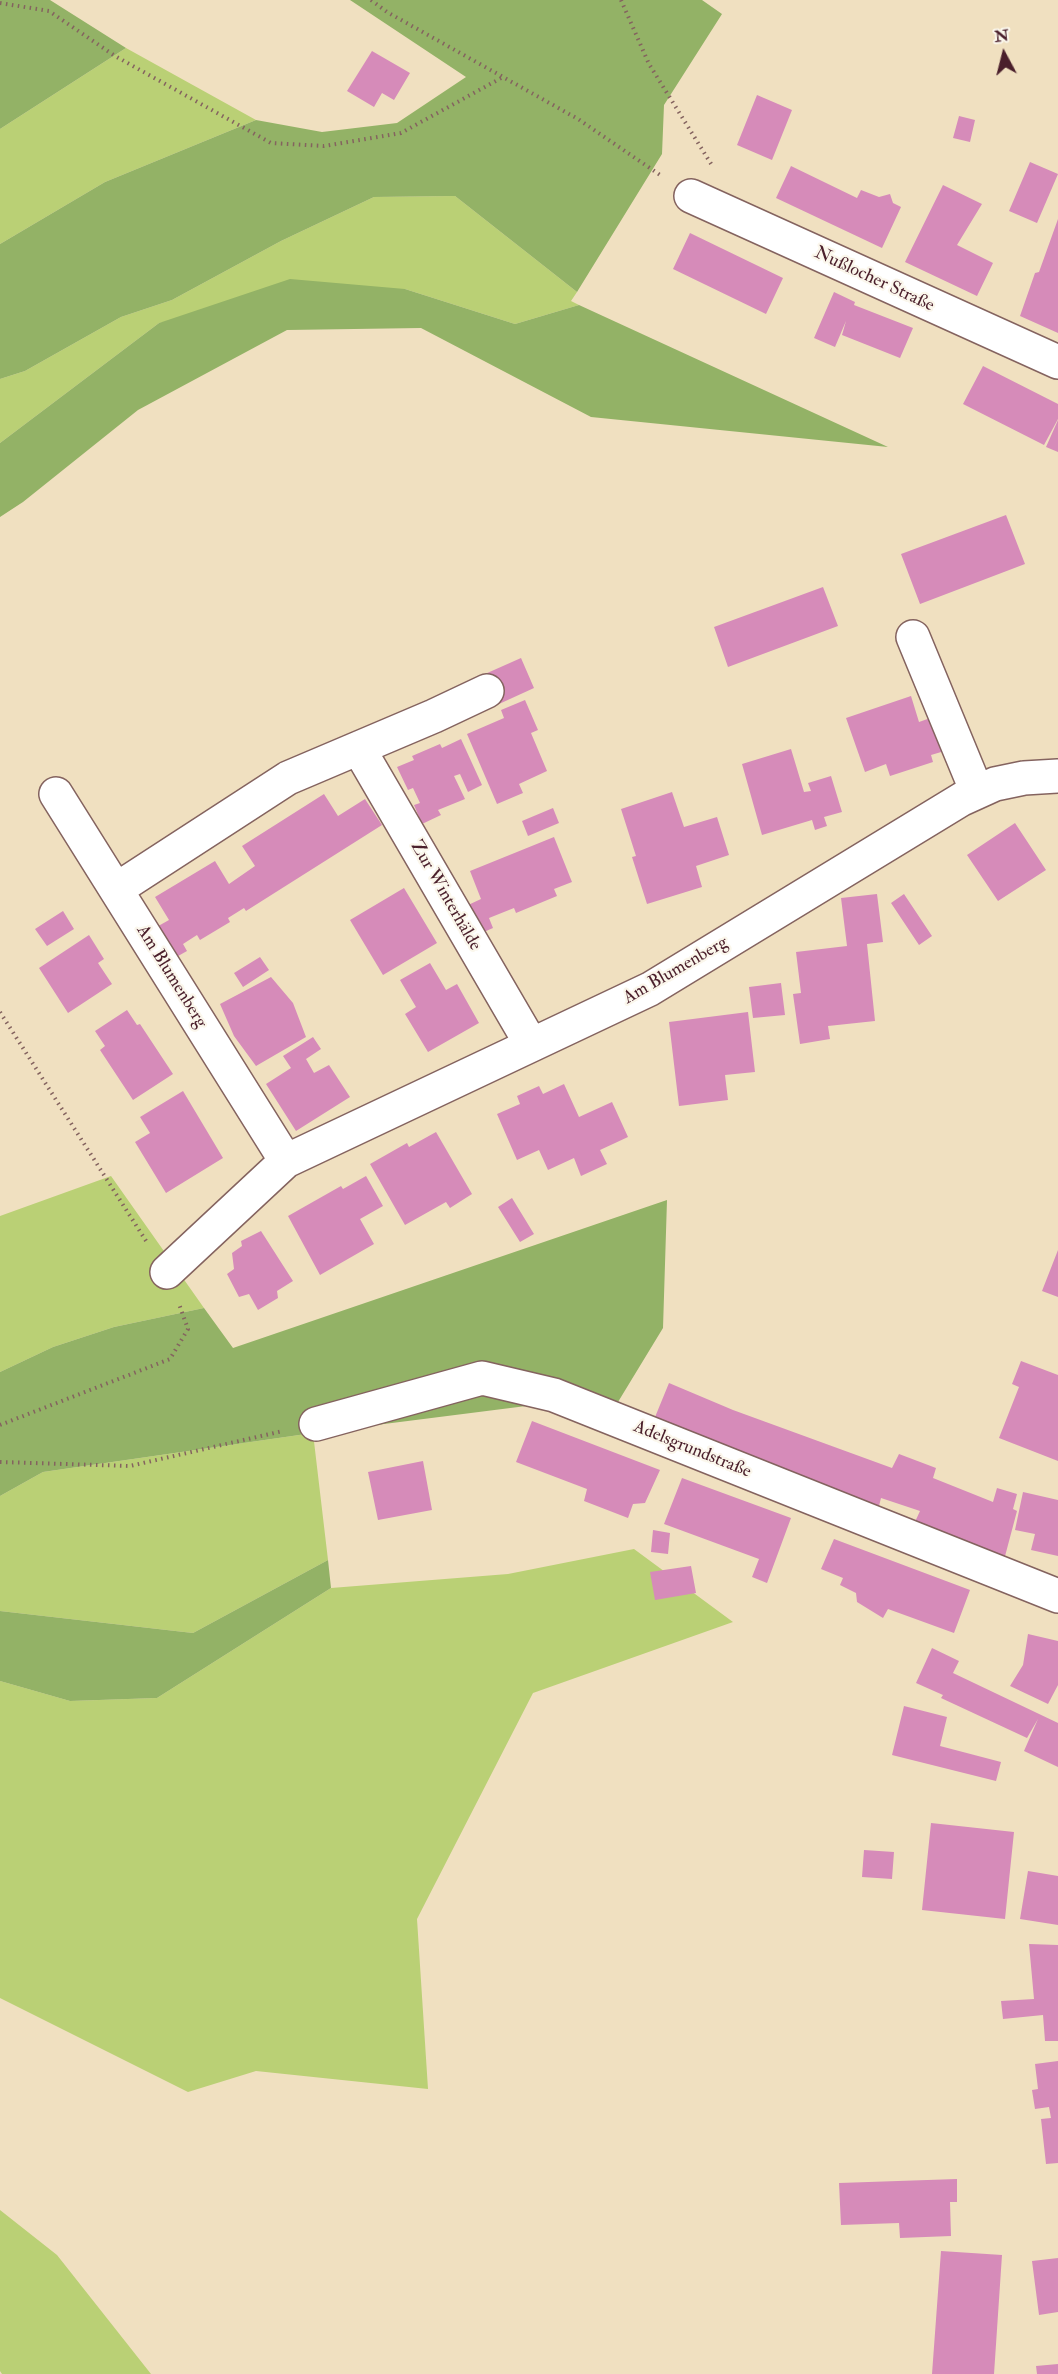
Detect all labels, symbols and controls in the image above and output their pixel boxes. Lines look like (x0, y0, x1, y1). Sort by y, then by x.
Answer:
north arrow (974, 24, 1034, 84)
text: N (993, 25, 1010, 47)
street label: Nußlocher Straße (811, 243, 937, 317)
street label: Zur Winterhälde (405, 837, 485, 955)
street label: Am Blumenberg (131, 922, 211, 1032)
street label: Am Blumenberg (620, 932, 732, 1010)
street label: Adelsgrundstraße (630, 1417, 754, 1483)

